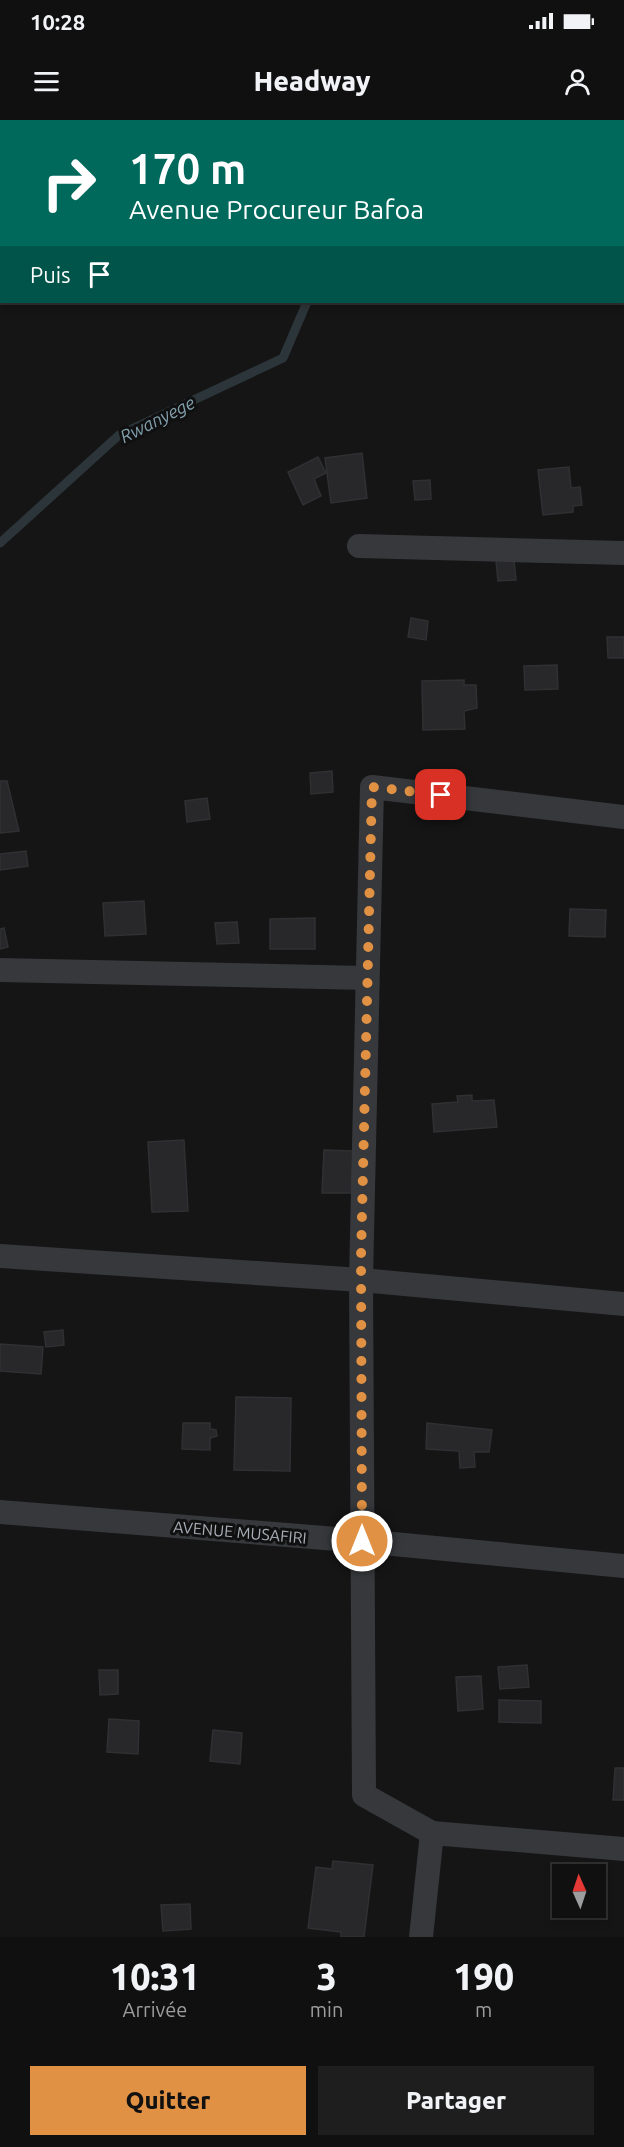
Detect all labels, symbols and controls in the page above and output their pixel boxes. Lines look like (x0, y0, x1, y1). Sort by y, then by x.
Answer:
text: 10:28 (30, 9, 85, 34)
icon: menu (30, 65, 63, 98)
icon: person (561, 65, 594, 98)
text: Headway (253, 66, 371, 96)
icon: right (30, 144, 108, 222)
text: 170 m (129, 145, 246, 192)
text: Avenue Procureur Bafoa (129, 194, 424, 224)
icon: arrive (83, 258, 116, 291)
text: Puis (30, 262, 71, 287)
water label: Rwanyege (116, 392, 198, 446)
pin (415, 769, 466, 820)
icon: arrive (424, 778, 457, 811)
position arrow (330, 1509, 394, 1573)
street label: AVENUE MUSAFIRI (173, 1517, 307, 1547)
north arrow (552, 1864, 606, 1918)
map controls (552, 1864, 606, 1918)
text: 10:31 (110, 1956, 200, 1997)
text: 3 (316, 1956, 337, 1997)
text: 190 (453, 1956, 514, 1997)
text: Arrivée (123, 1998, 187, 2021)
text: min (310, 1998, 343, 2021)
text: m (475, 1998, 492, 2021)
button: Quitter (30, 2066, 306, 2135)
button: Partager (318, 2066, 594, 2135)

